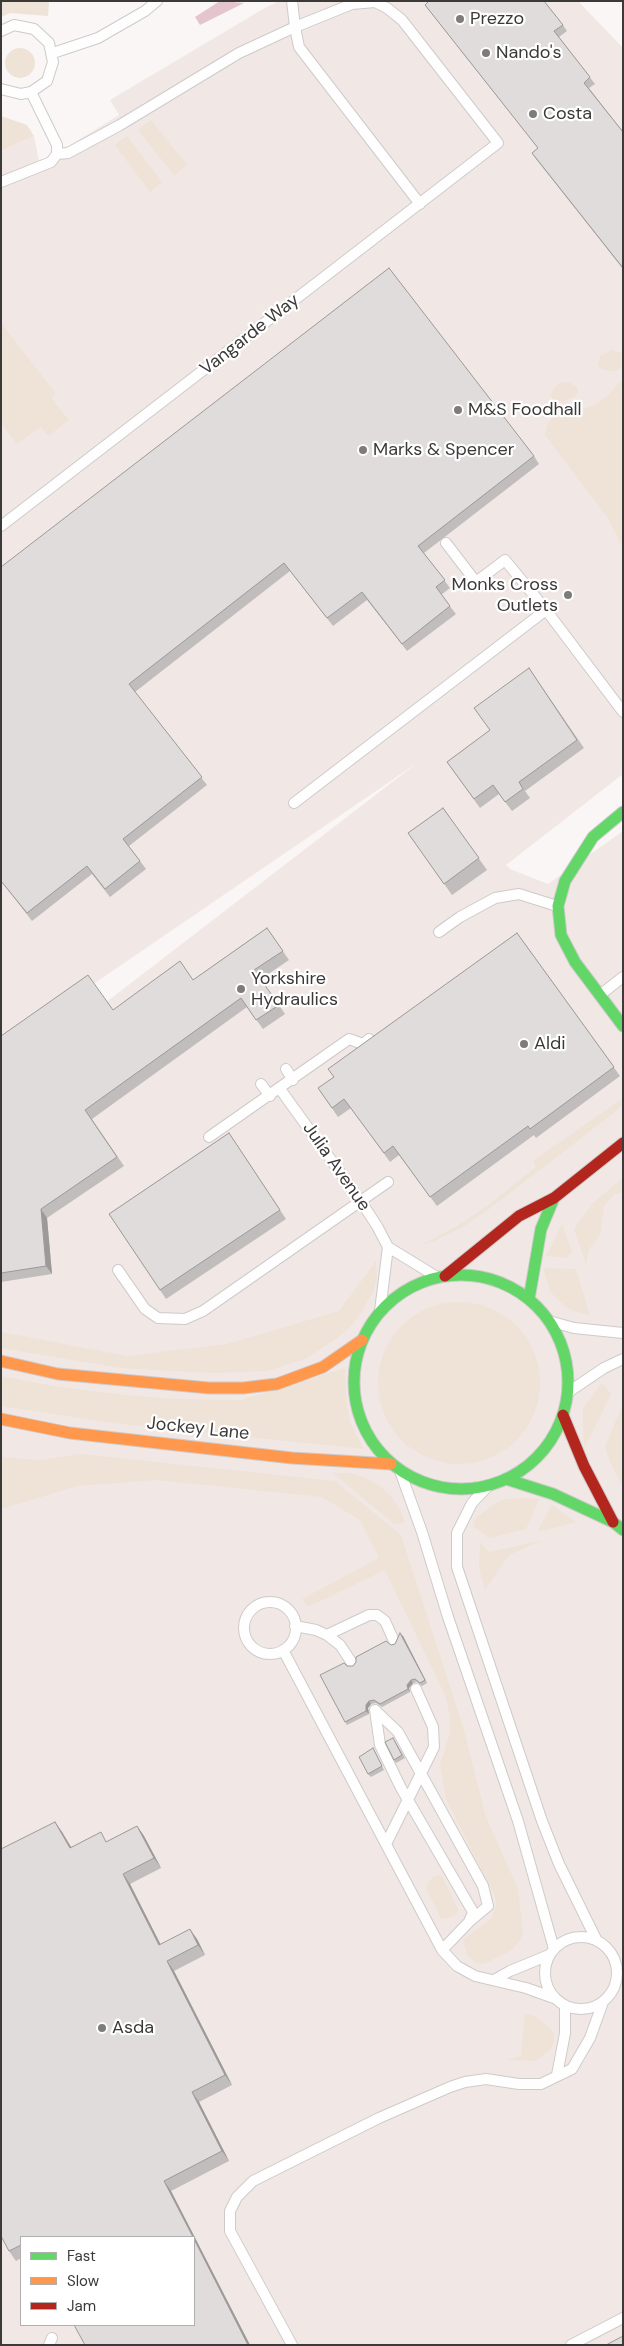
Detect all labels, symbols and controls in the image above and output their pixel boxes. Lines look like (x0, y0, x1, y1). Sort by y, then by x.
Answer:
place label: Prezzo (470, 8, 524, 30)
marker: Prezzo (454, 13, 466, 25)
place label: Nando's (496, 42, 562, 64)
marker: Nando's (480, 47, 492, 59)
place label: Costa (543, 103, 592, 125)
marker: Costa (527, 108, 539, 120)
street label: Vangarde Way (196, 290, 304, 380)
place label: M&S Foodhall (468, 399, 582, 421)
marker: M&S Foodhall (452, 404, 464, 416)
place label: Marks & Spencer (373, 439, 514, 461)
marker: Marks & Spencer (357, 444, 369, 456)
place label: Monks Cross Outlets (452, 574, 558, 616)
marker: Monks Cross Outlets (562, 589, 574, 601)
place label: Yorkshire Hydraulics (251, 968, 338, 1011)
marker: Yorkshire Hydraulics (235, 983, 247, 995)
place label: Aldi (534, 1033, 566, 1055)
marker: Aldi (518, 1038, 530, 1050)
street label: Julia Avenue (297, 1118, 375, 1216)
street label: Jockey Lane (146, 1413, 250, 1445)
place label: Asda (112, 2017, 154, 2039)
marker: Asda (96, 2022, 108, 2034)
legend (20, 2236, 195, 2326)
text: Fast (67, 2246, 96, 2266)
text: Slow (67, 2271, 99, 2291)
text: Jam (67, 2296, 96, 2316)

